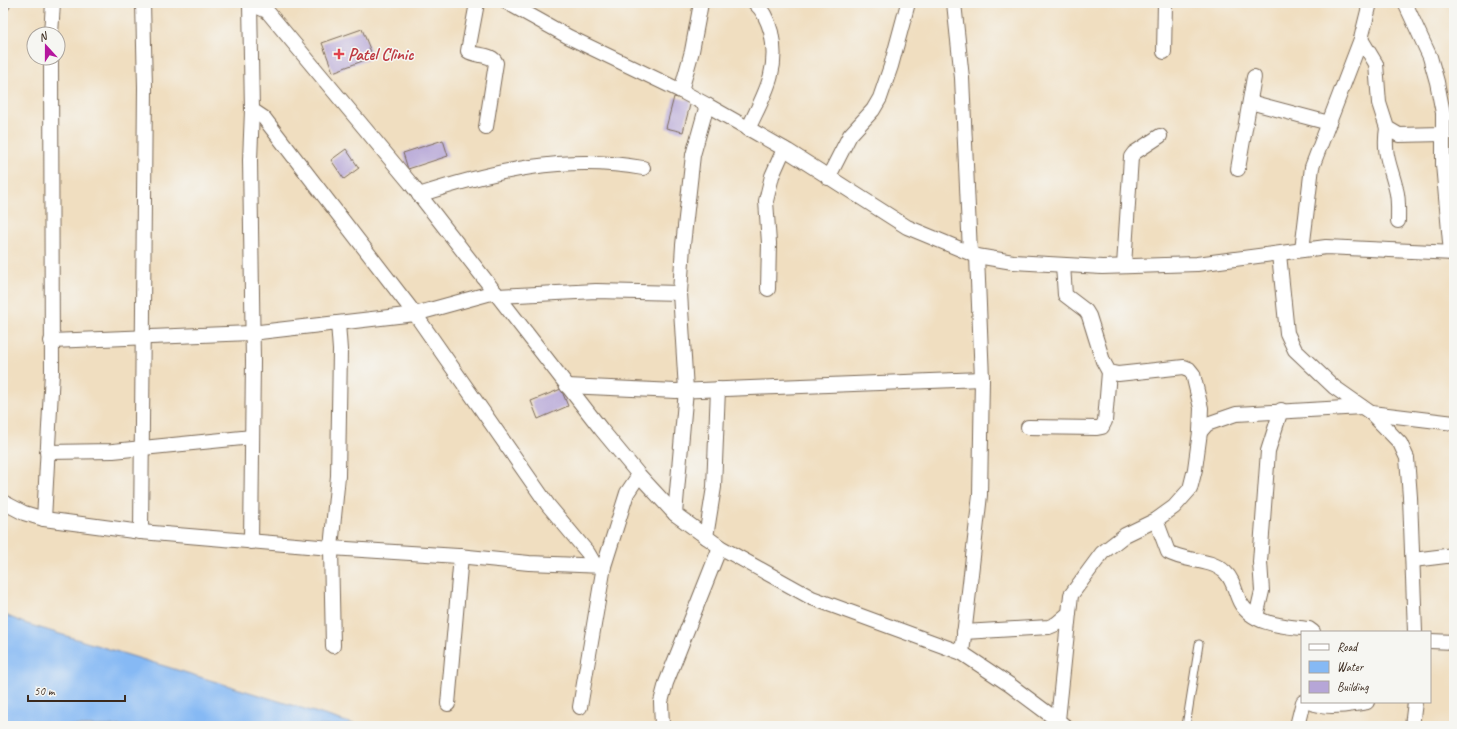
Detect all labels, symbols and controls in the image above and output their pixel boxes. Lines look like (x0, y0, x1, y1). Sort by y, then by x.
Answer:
north arrow (26, 26, 66, 66)
text: N (37, 28, 50, 44)
place label: Patel Clinic (348, 44, 414, 65)
marker: Patel Clinic (333, 48, 345, 60)
legend (1301, 631, 1431, 703)
text: Road (1337, 639, 1359, 655)
text: Water (1337, 659, 1365, 675)
scale bar (28, 677, 125, 703)
text: Building (1337, 679, 1369, 695)
text: 50 m (34, 683, 56, 699)

